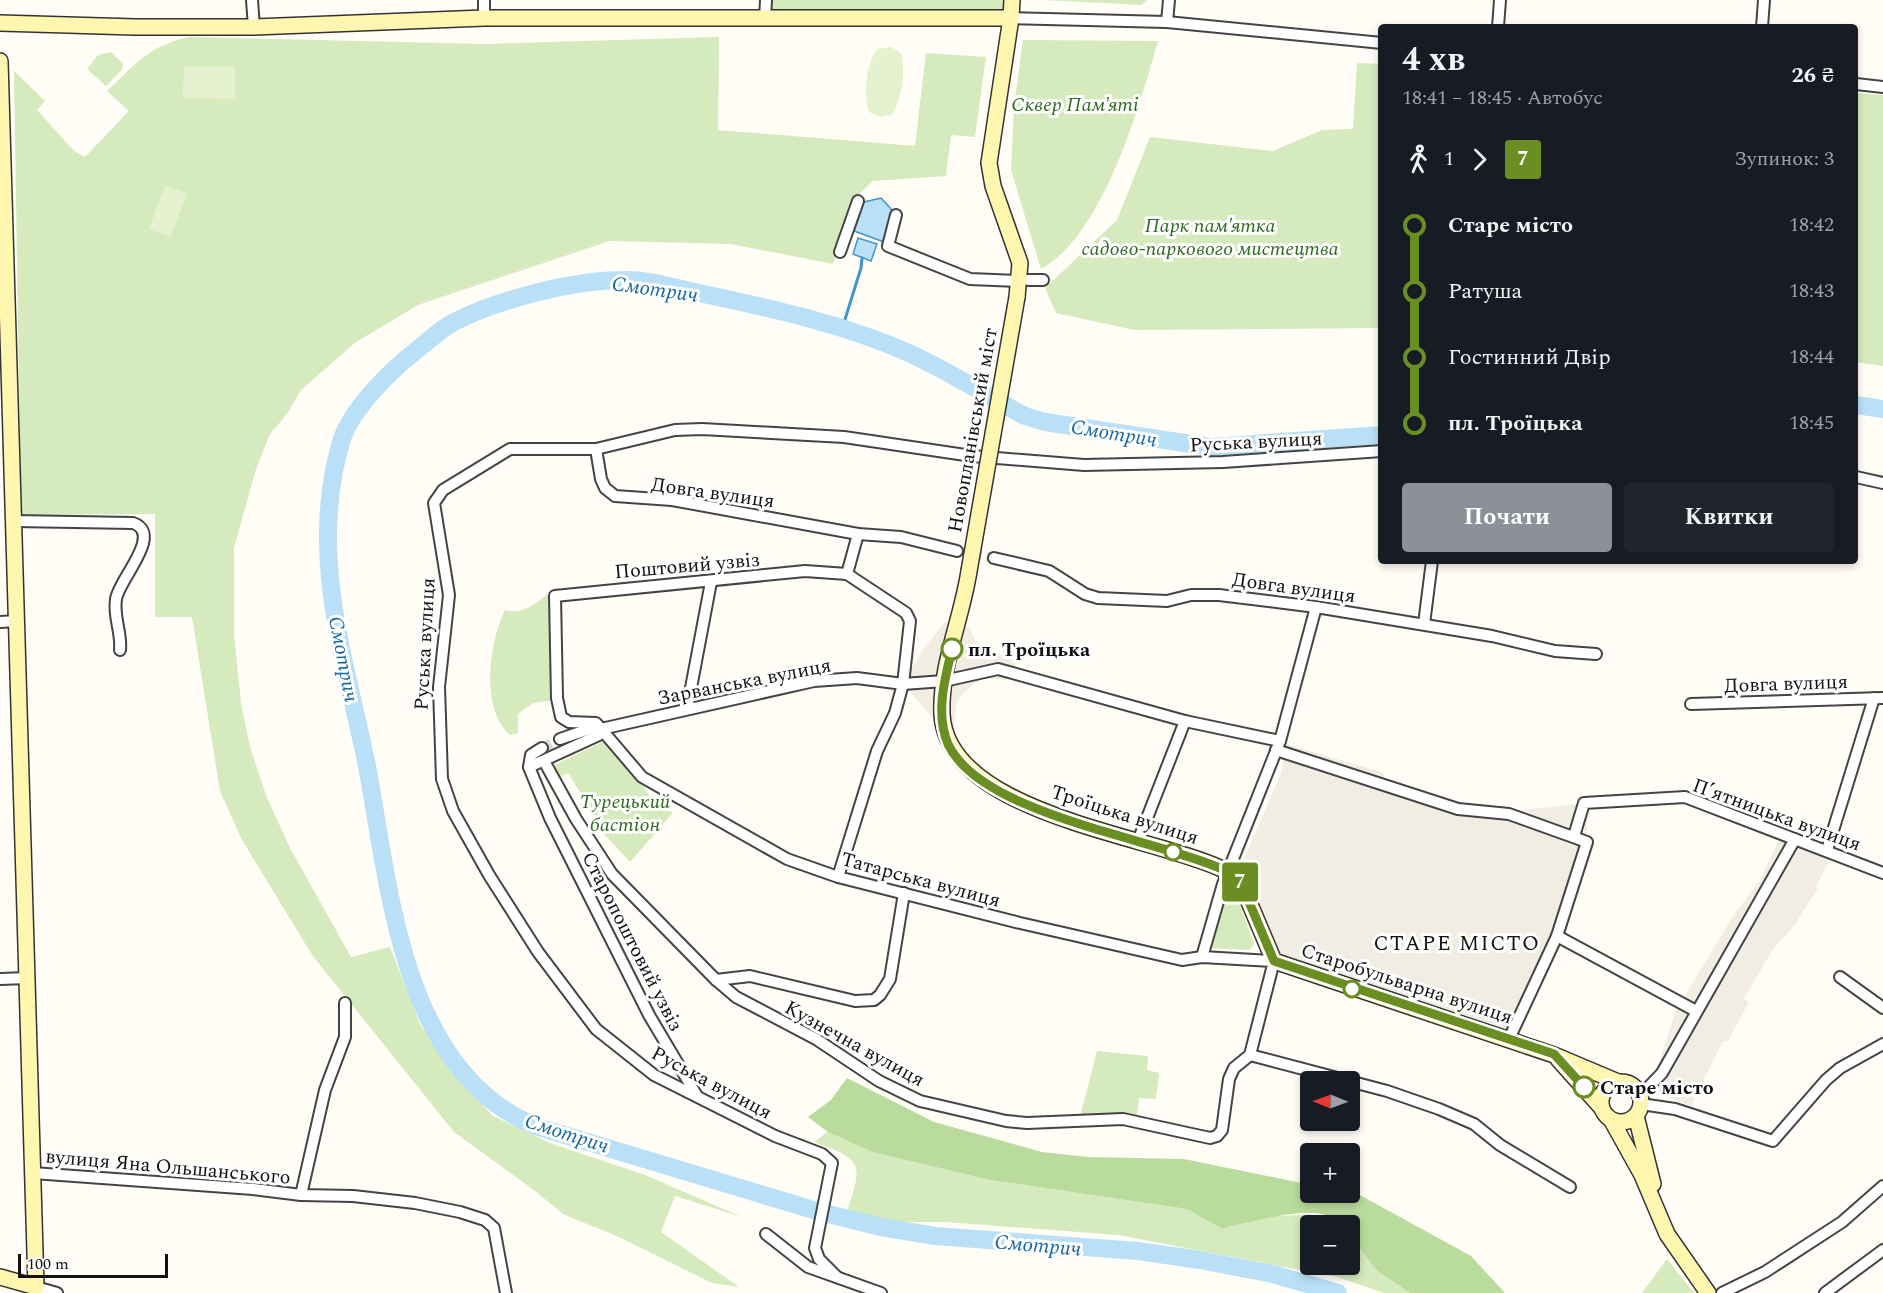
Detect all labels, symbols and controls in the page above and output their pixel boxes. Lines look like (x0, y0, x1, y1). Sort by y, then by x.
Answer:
text: 4 хв (1402, 35, 1465, 85)
text: 26 ₴ (1791, 59, 1834, 92)
text: 18:41 – 18:45 · Автобус (1402, 83, 1603, 113)
park label: Сквер Пам'яті (1011, 90, 1139, 120)
icon: walk (1402, 143, 1435, 176)
icon: forward (1463, 143, 1496, 176)
text: 7 (1517, 143, 1529, 175)
text: 1 (1444, 144, 1454, 174)
text: Зупинок: 3 (1734, 144, 1834, 174)
text: Старе місто (1448, 209, 1573, 242)
text: 18:42 (1789, 210, 1834, 240)
park label: Парк пам'ятка садово-паркового мистецтва (1081, 211, 1339, 264)
water label: Смотрич (610, 268, 700, 312)
text: Ратуша (1448, 275, 1522, 308)
text: 18:43 (1789, 276, 1834, 306)
street label: Новопланівський міст (940, 325, 1006, 535)
text: Гостинний Двір (1448, 341, 1611, 374)
text: 18:44 (1789, 342, 1834, 372)
text: пл. Троїцька (1448, 407, 1583, 440)
text: 18:45 (1789, 408, 1834, 438)
water label: Смотрич (1068, 411, 1159, 457)
street label: Руська вулиця (1189, 424, 1323, 460)
street label: Довга вулиця (649, 469, 776, 516)
button: Почати (1402, 483, 1612, 552)
button: Квитки (1624, 483, 1834, 552)
street label: Поштовий узвіз (613, 545, 761, 587)
street label: Довга вулиця (1230, 564, 1357, 611)
street label: Руська вулиця (407, 577, 443, 711)
water label: Смотрич (319, 613, 367, 705)
place label: пл. Троїцька (968, 635, 1091, 665)
marker: пл. Троїцька (941, 638, 963, 660)
street label: Зарванська вулиця (655, 650, 834, 714)
street label: Довга вулиця (1723, 667, 1849, 701)
street label: Пʼятницька вулиця (1688, 771, 1865, 859)
street label: Троїцька вулиця (1047, 777, 1202, 853)
park label: Турецький бастіон (580, 787, 671, 840)
unlabelled marker (1164, 843, 1182, 861)
street label: Татарська вулиця (838, 844, 1004, 916)
street label: Старопоштовий узвіз (574, 846, 690, 1036)
line badge: 7 (1220, 862, 1260, 902)
text: 7 (1234, 866, 1246, 898)
district label: СТАРЕ МІСТО (1374, 928, 1541, 960)
street label: Старобульварна вулиця (1297, 936, 1516, 1032)
unlabelled marker (1343, 980, 1361, 998)
street label: Кузнечна вулиця (779, 993, 930, 1095)
street label: Руська вулиця (646, 1038, 777, 1127)
north arrow (1300, 1071, 1360, 1131)
map controls (1300, 1071, 1360, 1275)
place label: Старе місто (1600, 1073, 1714, 1103)
marker: Старе місто (1573, 1076, 1595, 1098)
water label: Смотрич (520, 1105, 613, 1163)
street label: вулиця Яна Ольшанського (44, 1141, 292, 1193)
button: + (1300, 1143, 1360, 1203)
button: − (1300, 1215, 1360, 1275)
water label: Смотрич (993, 1226, 1083, 1266)
scale bar (18, 1251, 168, 1278)
text: 100 m (27, 1252, 69, 1276)

